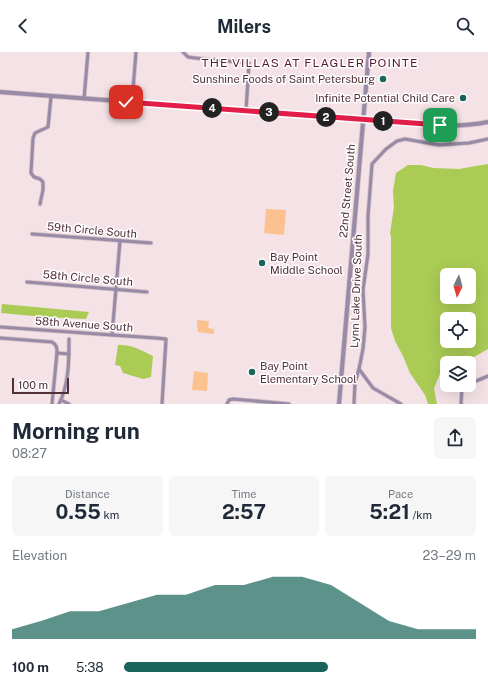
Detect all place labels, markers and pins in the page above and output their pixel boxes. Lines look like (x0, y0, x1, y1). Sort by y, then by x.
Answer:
place label: Sunshine Foods of Saint Petersburg (192, 73, 375, 85)
marker: Sunshine Foods of Saint Petersburg (378, 74, 388, 84)
pin (109, 85, 143, 119)
place label: Infinite Potential Child Care (315, 92, 455, 104)
marker: Infinite Potential Child Care (458, 93, 468, 103)
pin: 4 (202, 98, 222, 118)
pin: 3 (259, 102, 279, 122)
pin: 2 (316, 107, 336, 127)
pin (423, 108, 457, 142)
pin: 1 (373, 111, 393, 131)
place label: Bay Point Middle School (270, 251, 343, 276)
marker: Bay Point Middle School (257, 258, 267, 268)
place label: Bay Point Elementary School (260, 360, 357, 385)
marker: Bay Point Elementary School (247, 367, 257, 377)

